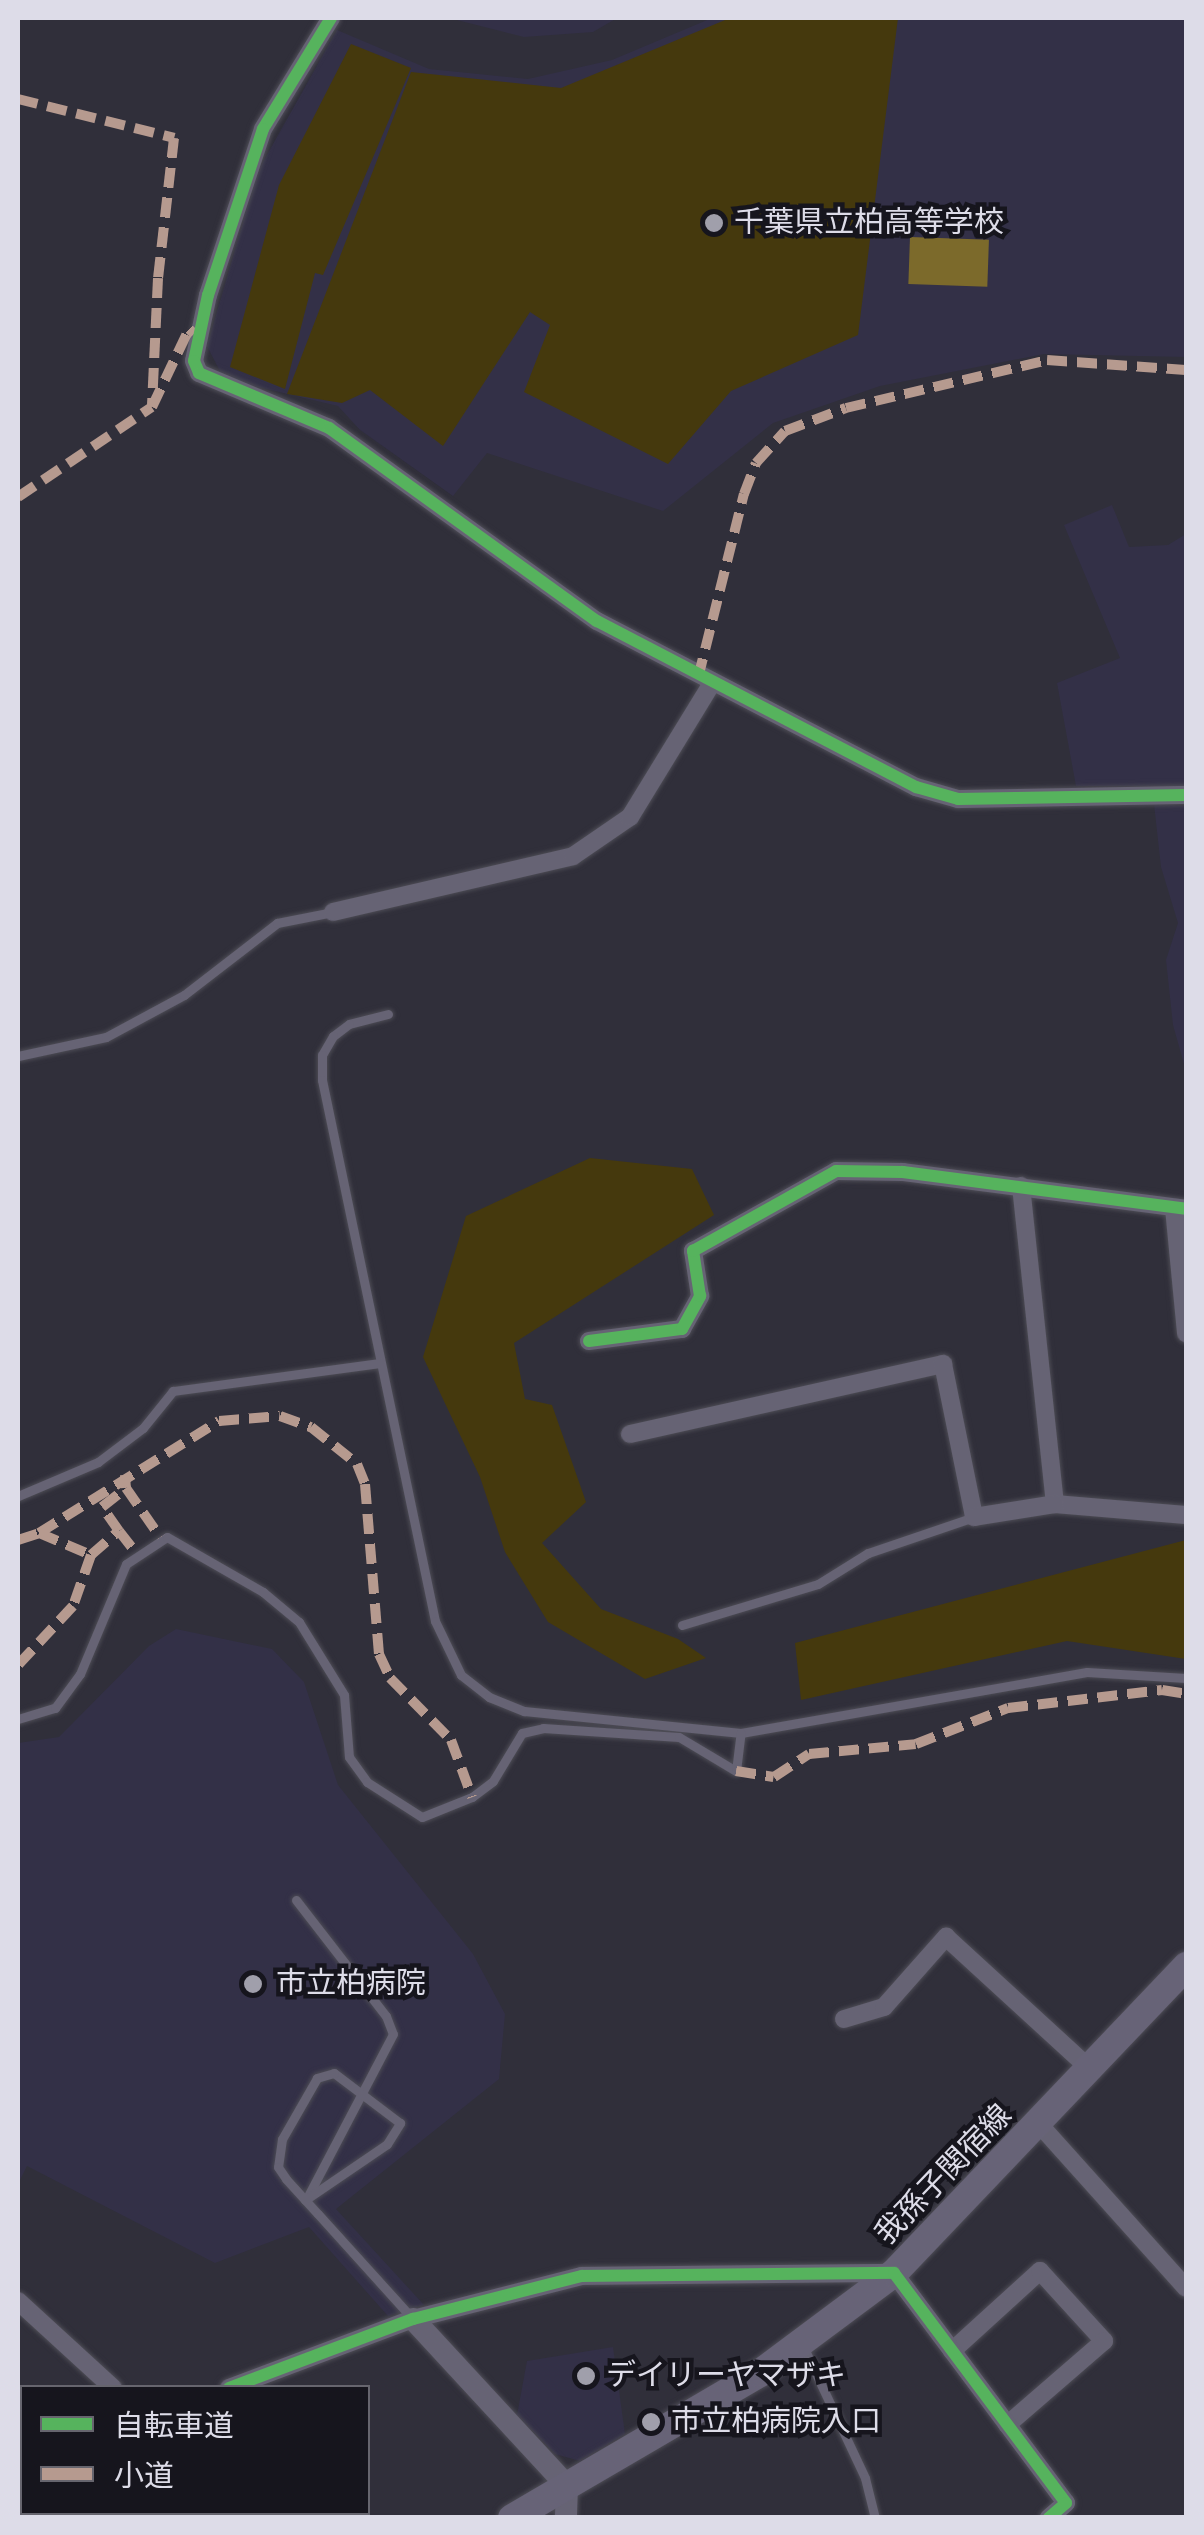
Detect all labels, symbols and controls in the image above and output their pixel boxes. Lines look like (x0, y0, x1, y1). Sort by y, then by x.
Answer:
place label: 千葉県立柏高等学校 (734, 205, 1004, 241)
marker: 千葉県立柏高等学校 (703, 212, 725, 234)
place label: 市立柏病院 (276, 1966, 426, 2002)
marker: 市立柏病院 (240, 1971, 266, 1997)
street label: 我孫子関宿線 (869, 2098, 1019, 2252)
place label: デイリーヤマザキ (606, 2358, 846, 2394)
marker: デイリーヤマザキ (575, 2365, 597, 2387)
legend (20, 2385, 370, 2515)
place label: 市立柏病院入口 (671, 2404, 881, 2440)
text: 自転車道 (114, 2405, 234, 2448)
marker: 市立柏病院入口 (640, 2411, 662, 2433)
text: 小道 (114, 2455, 174, 2498)

